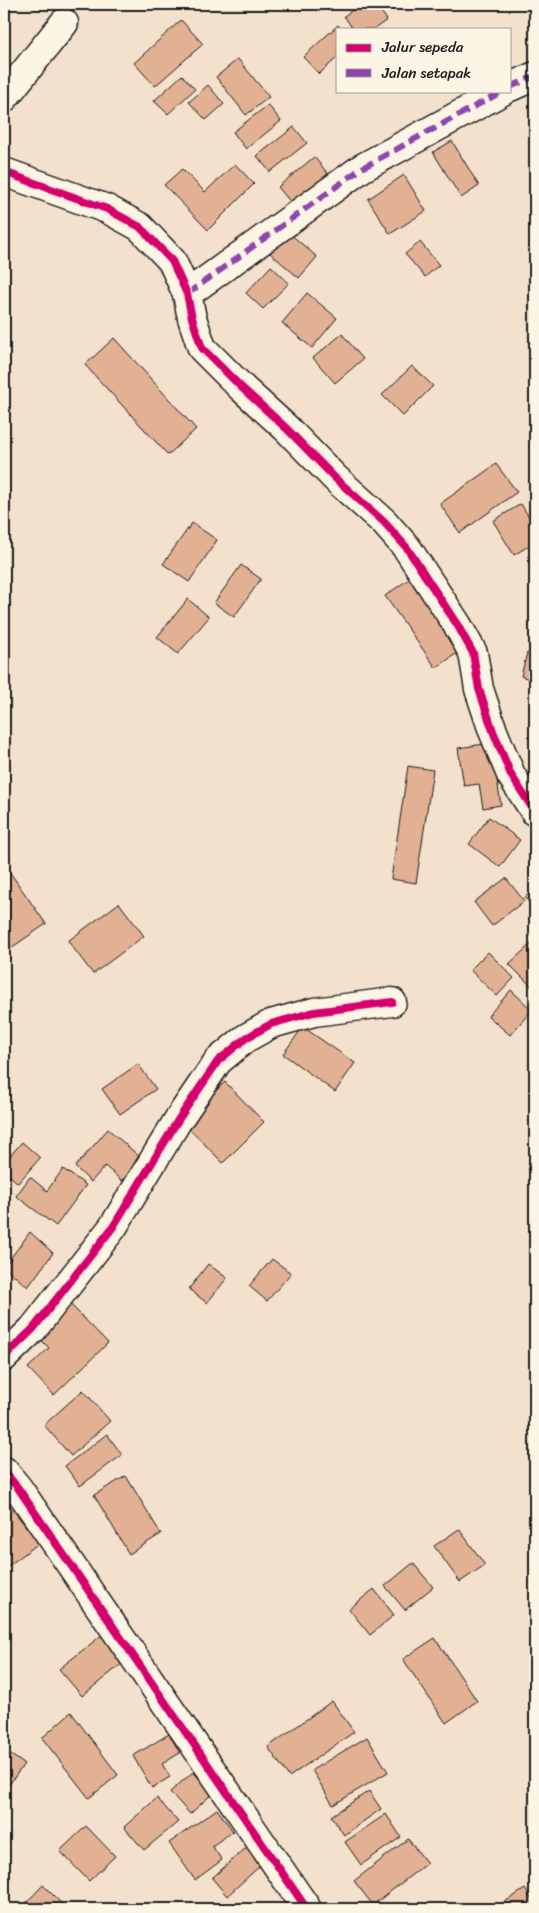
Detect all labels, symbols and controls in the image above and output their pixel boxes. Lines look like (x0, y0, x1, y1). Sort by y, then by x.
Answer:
legend (336, 28, 512, 92)
text: Jalur sepeda (381, 34, 464, 60)
text: Jalan setapak (381, 60, 471, 86)

